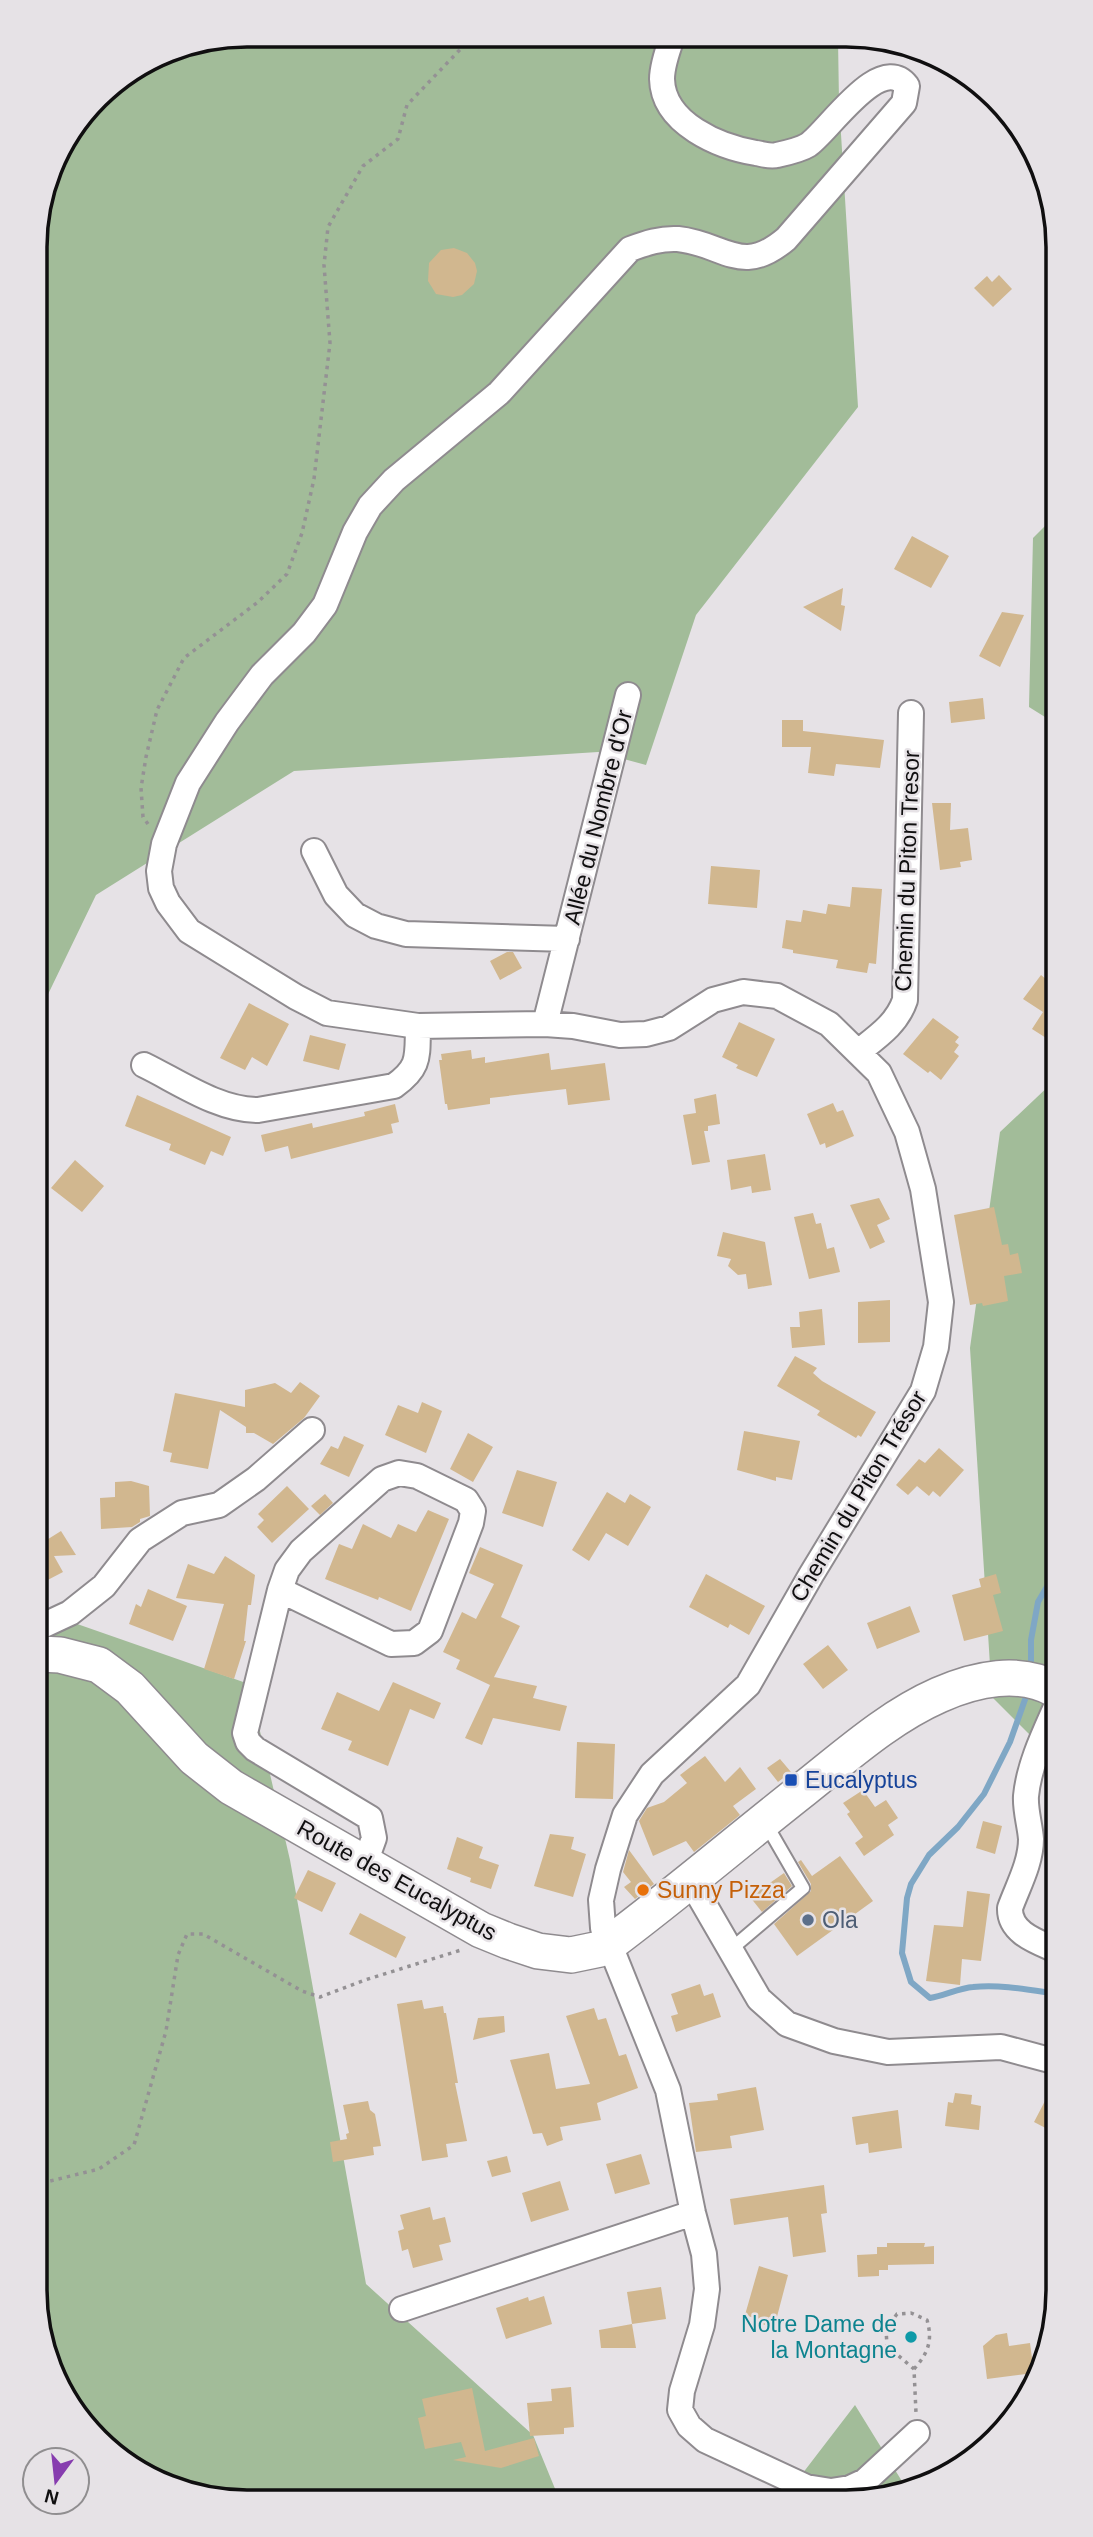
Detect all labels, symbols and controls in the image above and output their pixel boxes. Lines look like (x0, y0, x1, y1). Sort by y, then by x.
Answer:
street label: Allée du Nombre d'Or (559, 707, 637, 927)
street label: Chemin du Piton Tresor (890, 749, 924, 992)
street label: Chemin du Piton Trésor (785, 1385, 932, 1606)
place label: Eucalyptus (805, 1767, 918, 1793)
marker: Eucalyptus (783, 1772, 799, 1788)
street label: Route des Eucalyptus (293, 1814, 501, 1946)
place label: Sunny Pizza (657, 1877, 785, 1903)
marker: Sunny Pizza (635, 1882, 651, 1898)
place label: Ola (822, 1907, 858, 1933)
marker: Ola (800, 1912, 816, 1928)
place label: Notre Dame de la Montagne (741, 2311, 897, 2363)
marker: Notre Dame de la Montagne (903, 2329, 919, 2345)
north arrow (21, 2446, 91, 2516)
text: N (42, 2485, 61, 2509)

